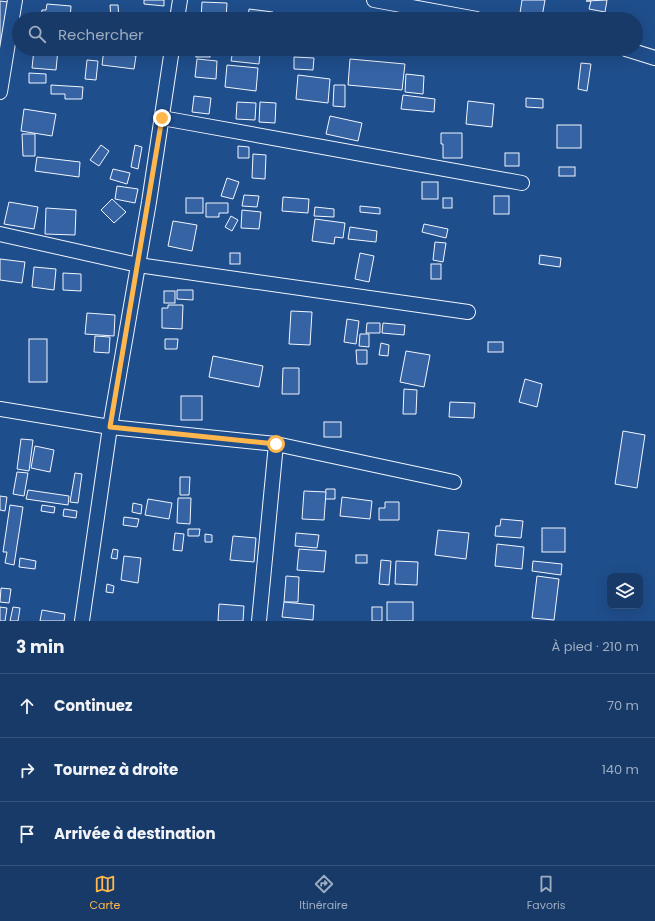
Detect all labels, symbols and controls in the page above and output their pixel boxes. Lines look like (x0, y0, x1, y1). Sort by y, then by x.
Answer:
search box (12, 12, 643, 56)
icon: search (26, 23, 48, 45)
text: Rechercher (58, 24, 144, 45)
route end (153, 109, 171, 127)
route start (267, 435, 285, 453)
map controls (607, 573, 643, 609)
button: layers (607, 573, 643, 609)
text: 3 min (16, 635, 64, 659)
text: À pied · 210 m (552, 637, 639, 656)
icon: ahead (16, 695, 38, 717)
text: Continuez (54, 695, 133, 716)
text: 70 m (607, 696, 639, 715)
icon: right (16, 759, 38, 781)
text: Tournez à droite (54, 759, 178, 780)
text: 140 m (602, 760, 639, 779)
icon: arrive (16, 823, 38, 845)
text: Arrivée à destination (54, 823, 216, 844)
tab: Carte (89, 873, 120, 914)
tab: Itinéraire (299, 873, 348, 914)
tab: Favoris (527, 873, 565, 914)

